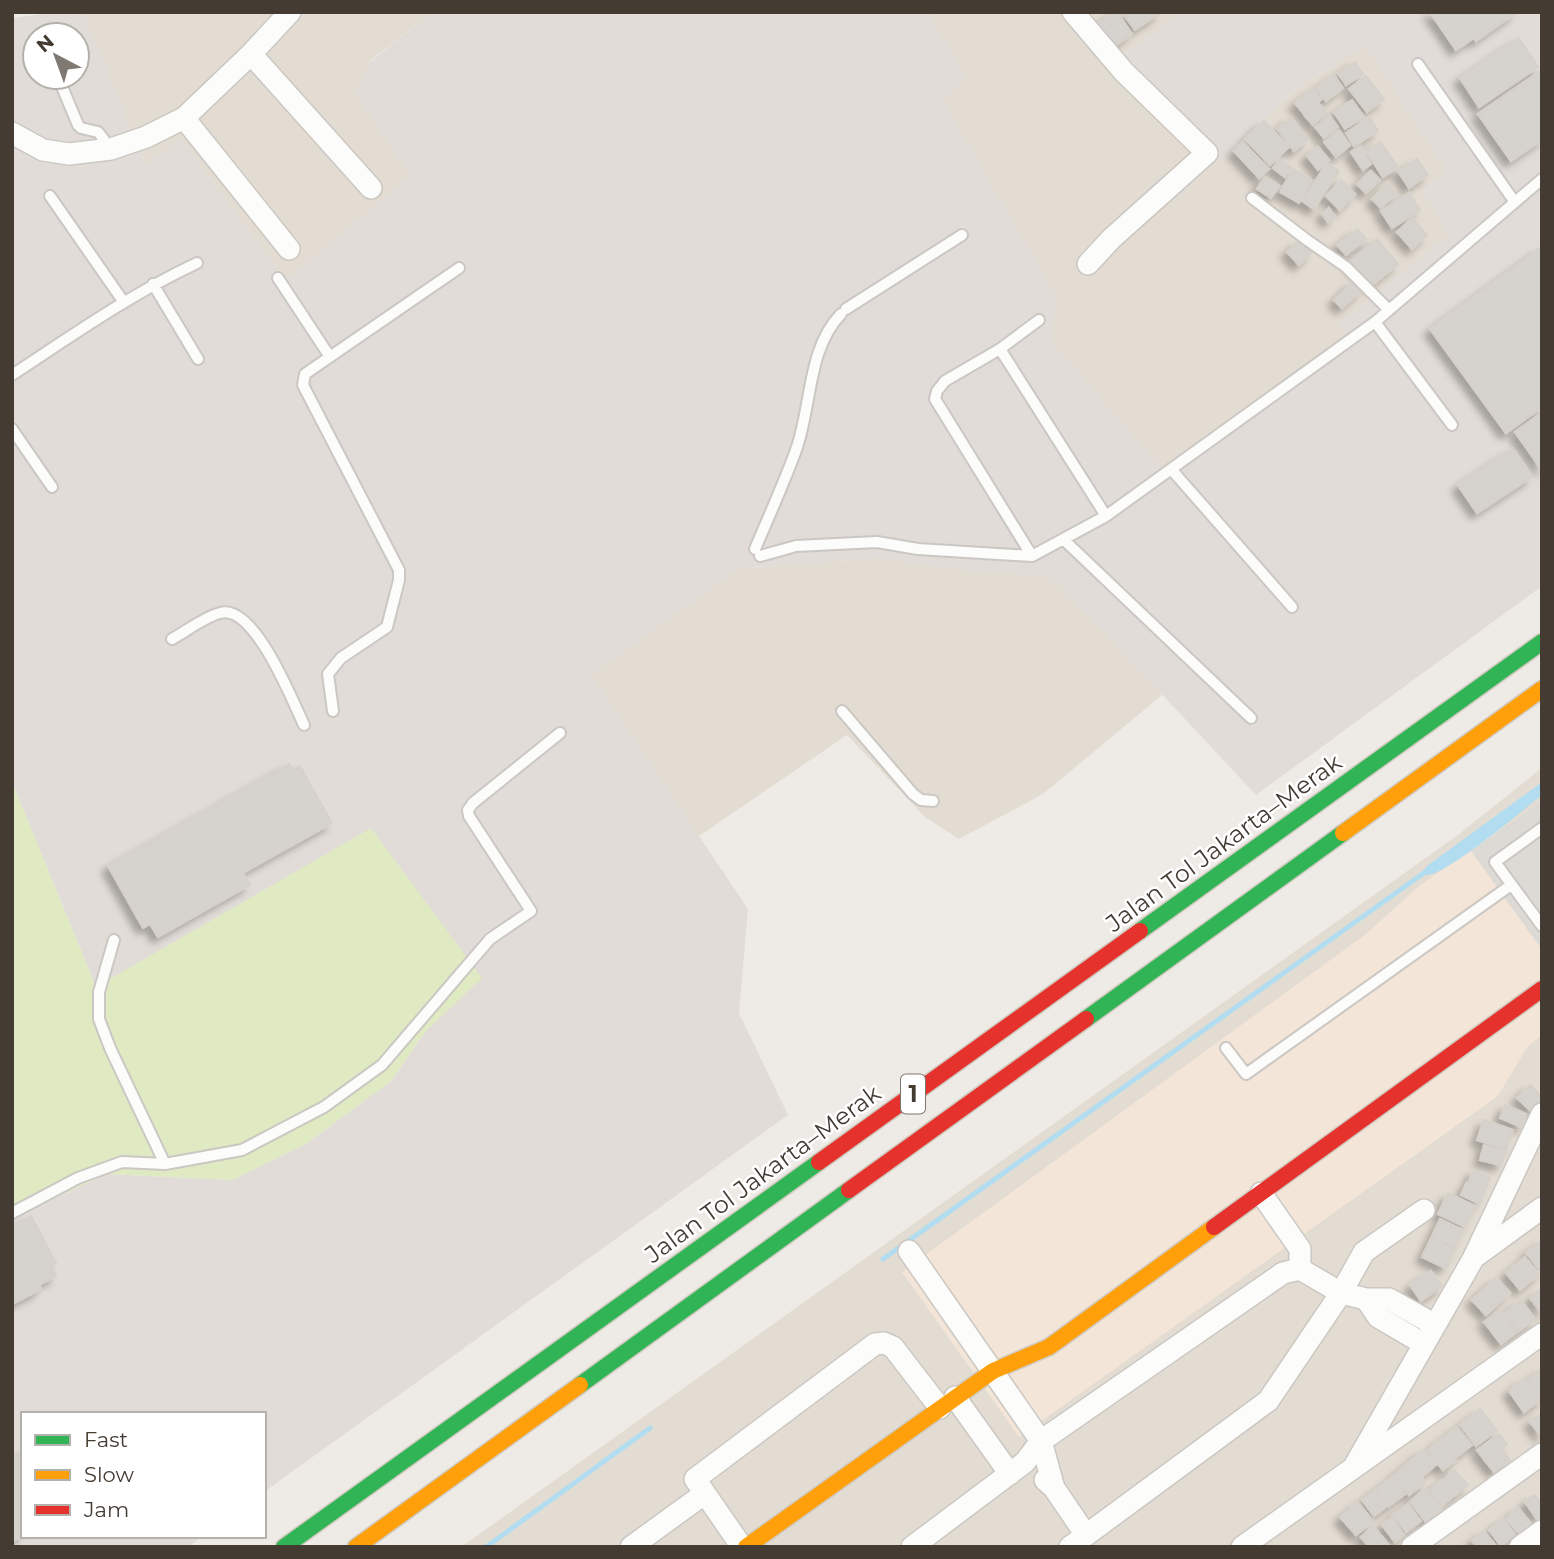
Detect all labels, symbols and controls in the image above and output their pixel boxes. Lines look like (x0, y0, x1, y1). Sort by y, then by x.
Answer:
north arrow (21, 21, 91, 91)
text: N (32, 30, 59, 57)
street label: Jalan Tol Jakarta–Merak (1099, 747, 1348, 938)
road number: 1 (901, 1074, 925, 1114)
street label: Jalan Tol Jakarta–Merak (638, 1078, 887, 1269)
legend (21, 1412, 266, 1538)
text: Fast (84, 1427, 128, 1452)
text: Slow (84, 1462, 134, 1487)
text: Jam (83, 1497, 129, 1522)

